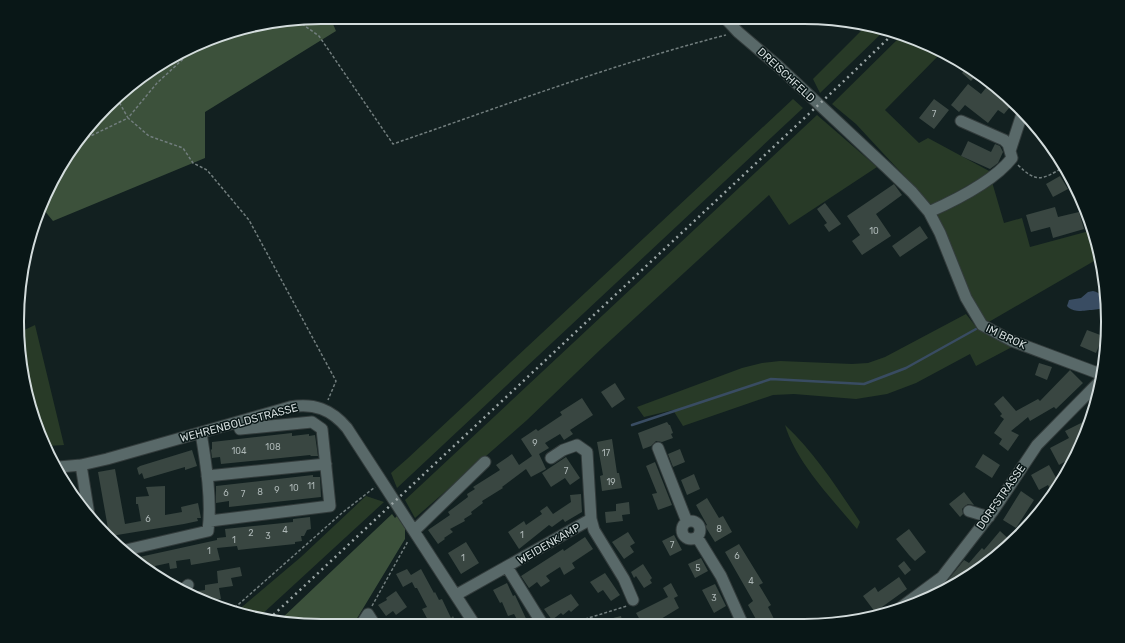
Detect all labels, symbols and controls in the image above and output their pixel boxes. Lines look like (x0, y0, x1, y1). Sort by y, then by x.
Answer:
street label: DREISCHFELD (755, 45, 817, 105)
house number: 7 (932, 109, 937, 119)
house number: 10 (869, 226, 879, 236)
street label: IM BROK (984, 322, 1029, 352)
street label: WEHRENBOLDSTRASSE (179, 401, 300, 445)
house number: 9 (532, 438, 538, 448)
house number: 108 (265, 442, 281, 452)
house number: 104 (231, 446, 247, 456)
house number: 17 (602, 448, 611, 458)
street label: DORFSTRASSE (974, 462, 1028, 532)
house number: 7 (564, 466, 569, 476)
house number: 19 (606, 477, 616, 487)
house number: 11 (307, 481, 315, 491)
house number: 10 (289, 483, 299, 493)
house number: 9 (274, 485, 280, 495)
house number: 8 (257, 487, 263, 497)
house number: 6 (223, 488, 229, 498)
house number: 7 (241, 489, 246, 499)
house number: 6 (145, 514, 151, 524)
street label: WEIDENKAMP (515, 521, 583, 567)
house number: 8 (716, 524, 722, 534)
house number: 4 (282, 525, 288, 535)
house number: 2 (248, 528, 254, 538)
house number: 1 (520, 530, 524, 540)
house number: 3 (265, 531, 271, 541)
house number: 1 (232, 535, 236, 545)
house number: 7 (670, 540, 675, 550)
house number: 1 (207, 546, 211, 556)
house number: 6 (734, 551, 740, 561)
house number: 1 (461, 553, 465, 563)
house number: 5 (695, 563, 701, 573)
house number: 4 (748, 576, 754, 586)
house number: 3 (711, 593, 717, 603)

